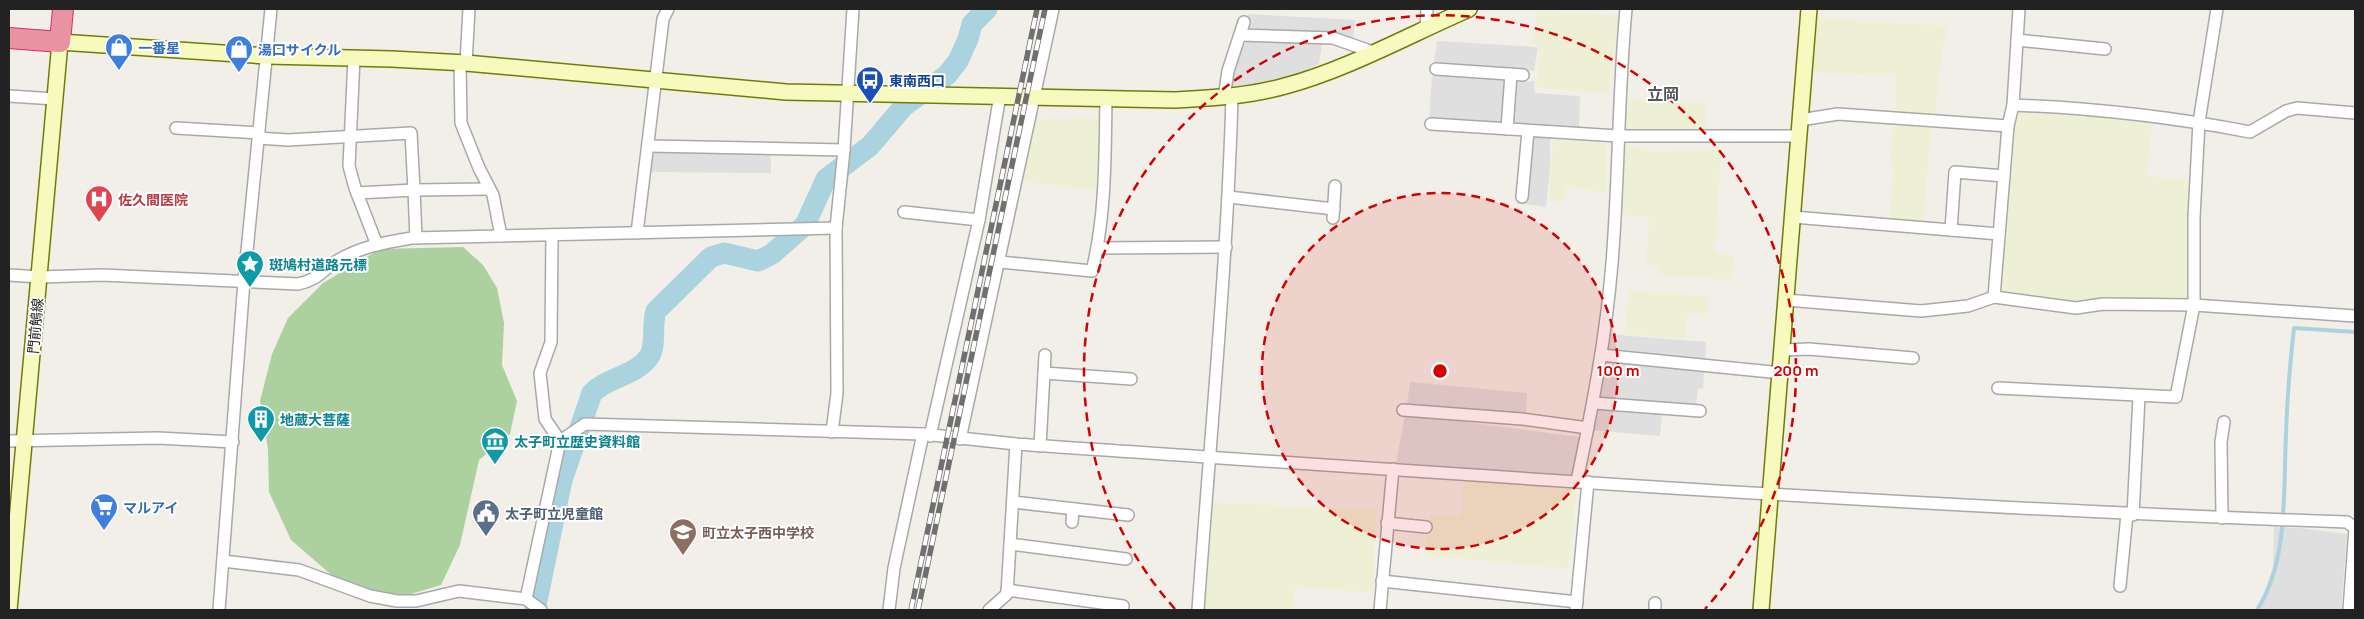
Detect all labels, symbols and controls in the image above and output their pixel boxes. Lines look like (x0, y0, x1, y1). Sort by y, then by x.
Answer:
shop icon: 一番星 (104, 32, 134, 71)
shop icon: 湯口サイクル (224, 34, 254, 73)
place label: 一番星 (138, 38, 180, 57)
place label: 湯口サイクル (258, 40, 341, 59)
bus stop icon: 東南西口 (855, 65, 885, 104)
place label: 東南西口 (889, 71, 945, 90)
district label: 立岡 (1647, 83, 1679, 105)
hospital icon: 佐久間医院 (84, 184, 114, 223)
place label: 佐久間医院 (118, 190, 188, 209)
place icon: 斑鳩村道路元標 (235, 249, 265, 288)
place label: 斑鳩村道路元標 (269, 255, 367, 274)
street label: 門前鵤線 (23, 297, 47, 355)
text: 100 m (1597, 360, 1639, 381)
text: 200 m (1773, 360, 1819, 381)
centre of rings (1431, 362, 1449, 380)
building icon: 地蔵大菩薩 (246, 404, 276, 443)
place label: 地蔵大菩薩 (280, 410, 350, 429)
museum icon: 太子町立歴史資料館 (480, 426, 510, 465)
place label: 太子町立歴史資料館 (514, 432, 640, 451)
supermarket icon: マルアイ (89, 492, 119, 531)
place label: マルアイ (123, 498, 178, 517)
public building icon: 太子町立児童館 (471, 498, 501, 537)
place label: 太子町立児童館 (505, 504, 603, 523)
school or university icon: 町立太子西中学校 (668, 517, 698, 556)
place label: 町立太子西中学校 (702, 523, 814, 542)

